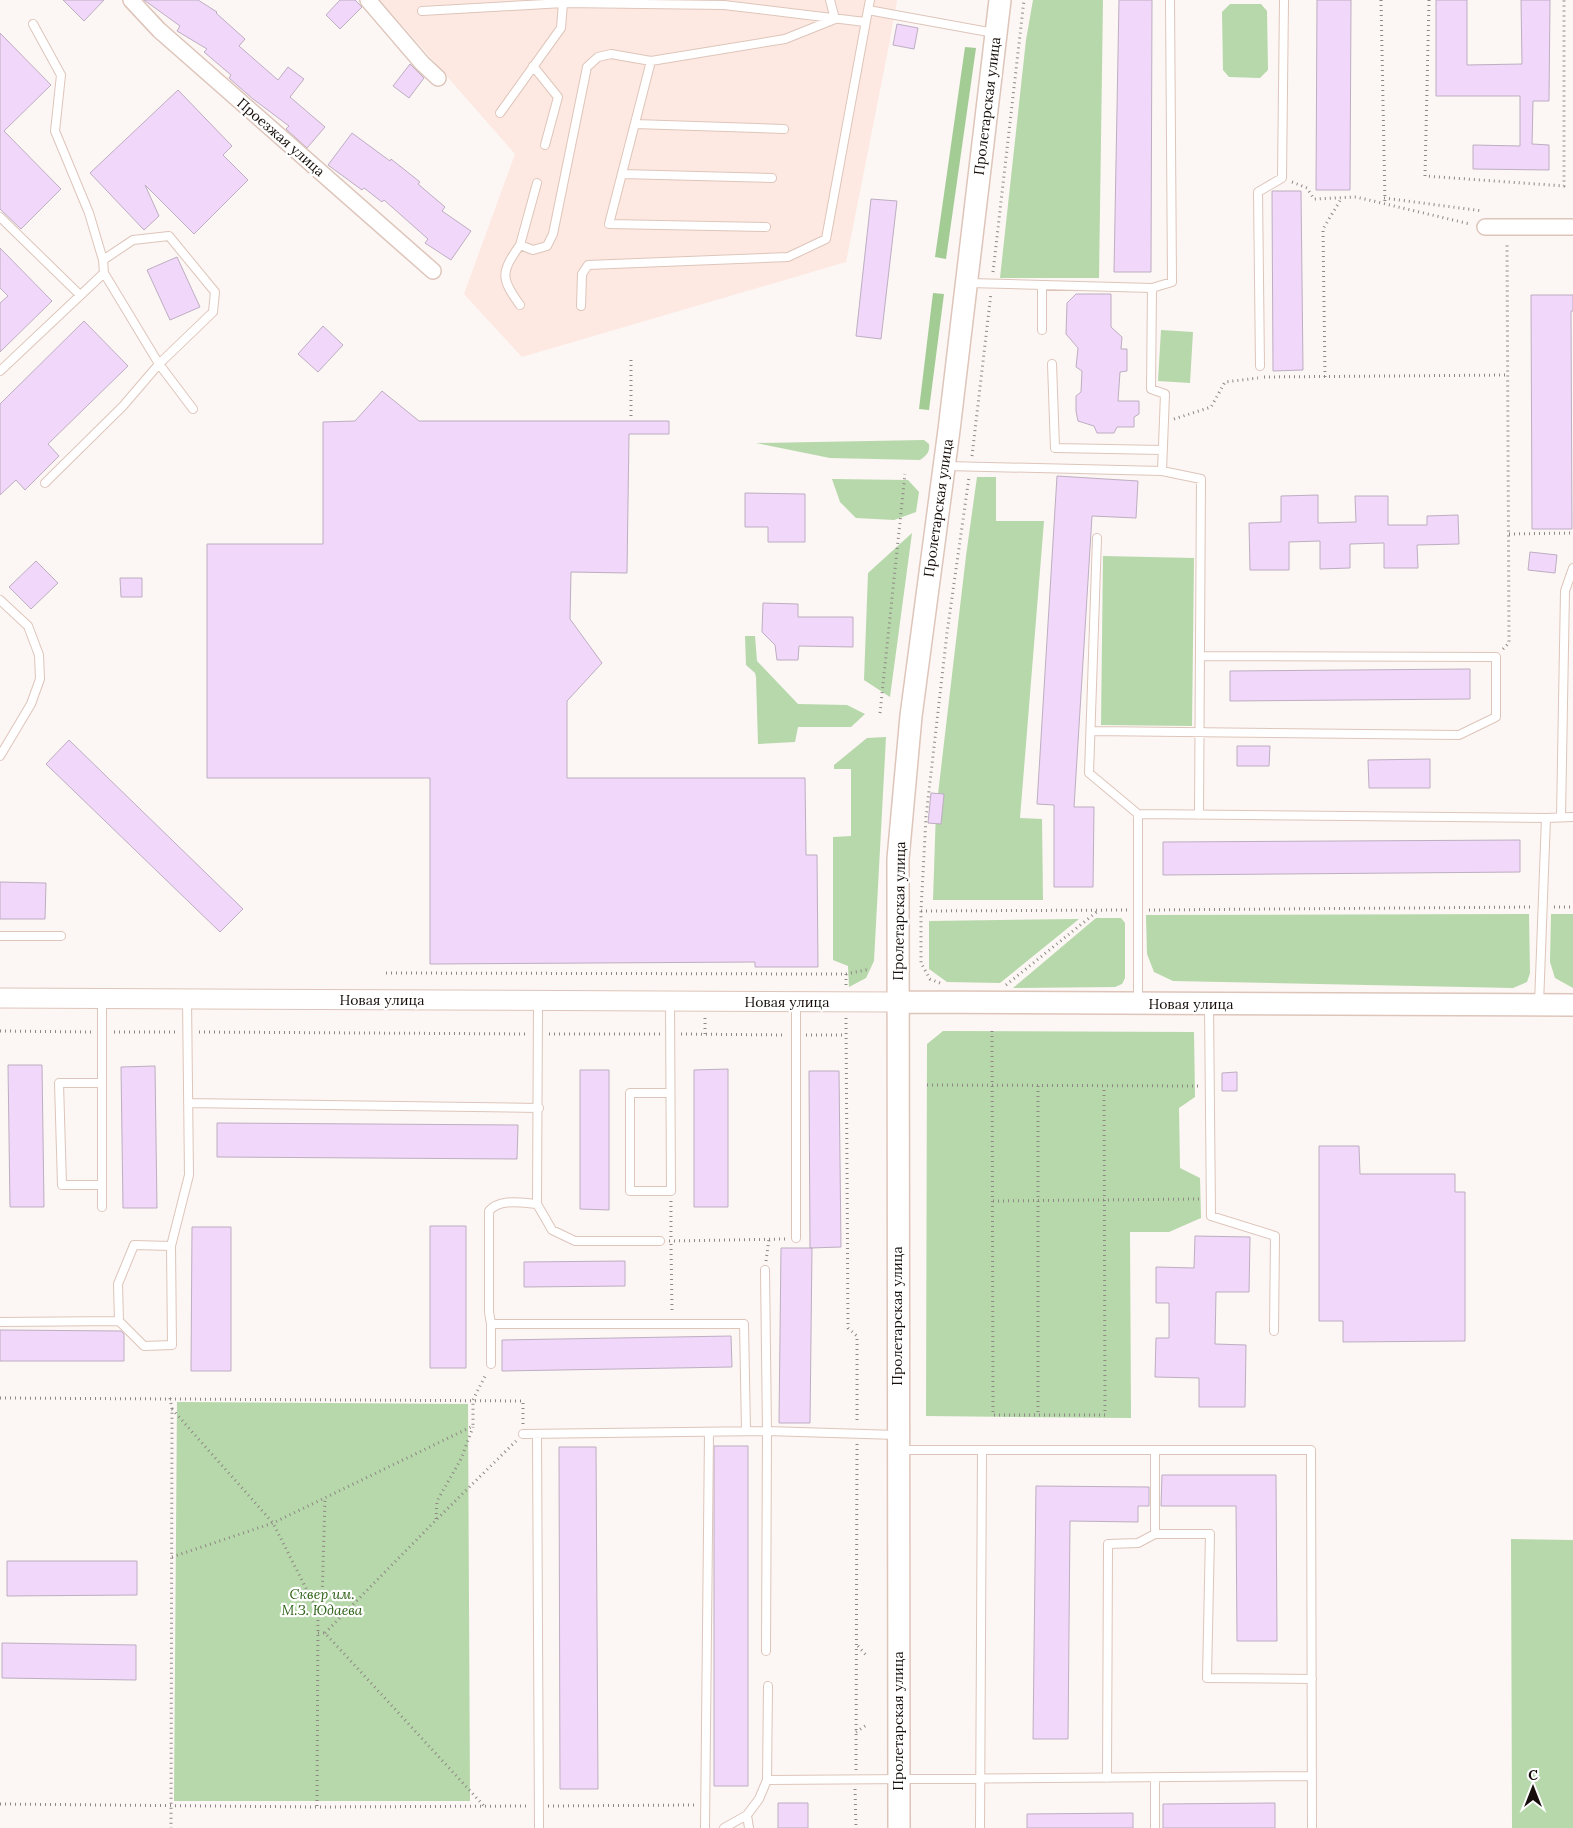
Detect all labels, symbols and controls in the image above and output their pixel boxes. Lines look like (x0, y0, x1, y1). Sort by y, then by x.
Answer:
street label: Пролетарская улица (970, 36, 1004, 176)
street label: Проезжая улица (233, 94, 329, 180)
street label: Пролетарская улица (919, 438, 957, 578)
street label: Пролетарская улица (889, 841, 909, 981)
street label: Новая улица (340, 991, 424, 1009)
street label: Новая улица (745, 993, 829, 1011)
street label: Новая улица (1149, 995, 1233, 1013)
street label: Пролетарская улица (888, 1246, 906, 1386)
park label: Сквер им. М.З. Юдаева (281, 1585, 363, 1619)
street label: Пролетарская улица (889, 1651, 907, 1791)
north arrow (1508, 1763, 1558, 1813)
text: С (1528, 1766, 1538, 1784)

